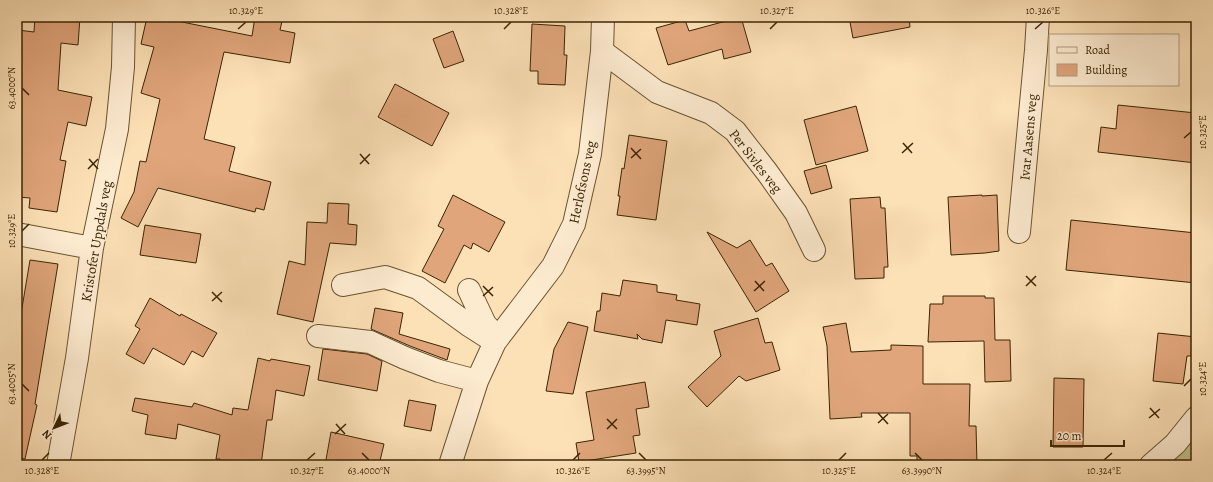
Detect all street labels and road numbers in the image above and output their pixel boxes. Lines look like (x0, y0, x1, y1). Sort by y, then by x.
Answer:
street label: Ivar Aasens veg (1015, 93, 1042, 181)
street label: Per Sivles veg (725, 125, 787, 197)
street label: Herlofsons veg (564, 139, 601, 226)
street label: Kristofer Uppdals veg (76, 179, 117, 303)

